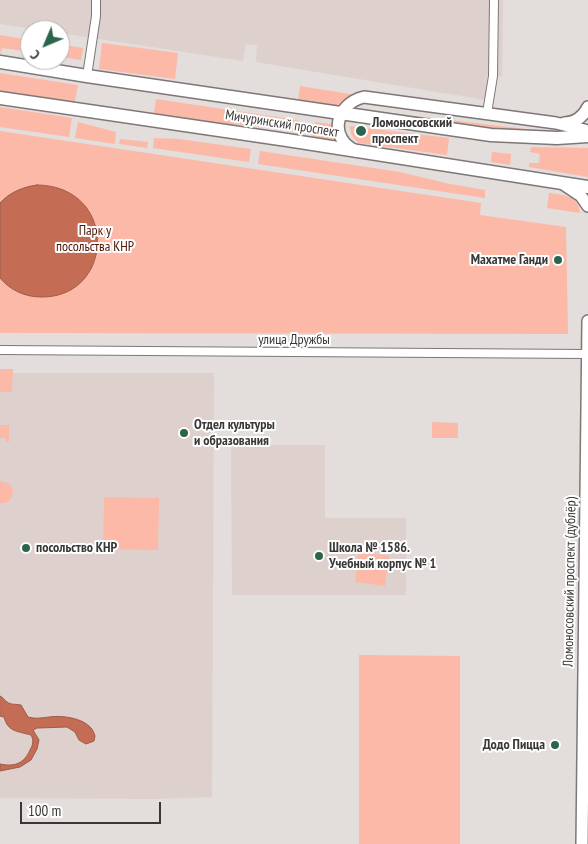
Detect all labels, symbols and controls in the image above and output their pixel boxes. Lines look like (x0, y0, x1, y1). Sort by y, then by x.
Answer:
north arrow (20, 20, 70, 70)
text: С (26, 46, 44, 64)
street label: Мичуринский проспект (224, 107, 340, 141)
place label: Ломоносовский проспект (372, 115, 452, 148)
marker: Ломоносовский проспект (354, 124, 368, 138)
park label: Парк у посольства КНР (56, 223, 134, 256)
place label: Махатме Ганди (471, 252, 548, 268)
marker: Махатме Ганди (552, 254, 564, 266)
street label: улица Дружбы (258, 332, 330, 348)
place label: Отдел культуры и образования (194, 417, 275, 450)
marker: Отдел культуры и образования (178, 427, 190, 439)
street label: Ломоносовский проспект (дублёр) (560, 497, 580, 667)
place label: посольство КНР (36, 540, 117, 556)
place label: Школа № 1586. Учебный корпус № 1 (329, 540, 436, 572)
marker: посольство КНР (20, 542, 32, 554)
marker: Школа № 1586. Учебный корпус № 1 (313, 550, 325, 562)
place label: Додо Пицца (483, 737, 545, 753)
marker: Додо Пицца (549, 739, 561, 751)
scale bar (22, 792, 164, 824)
text: 100 m (28, 801, 61, 820)

